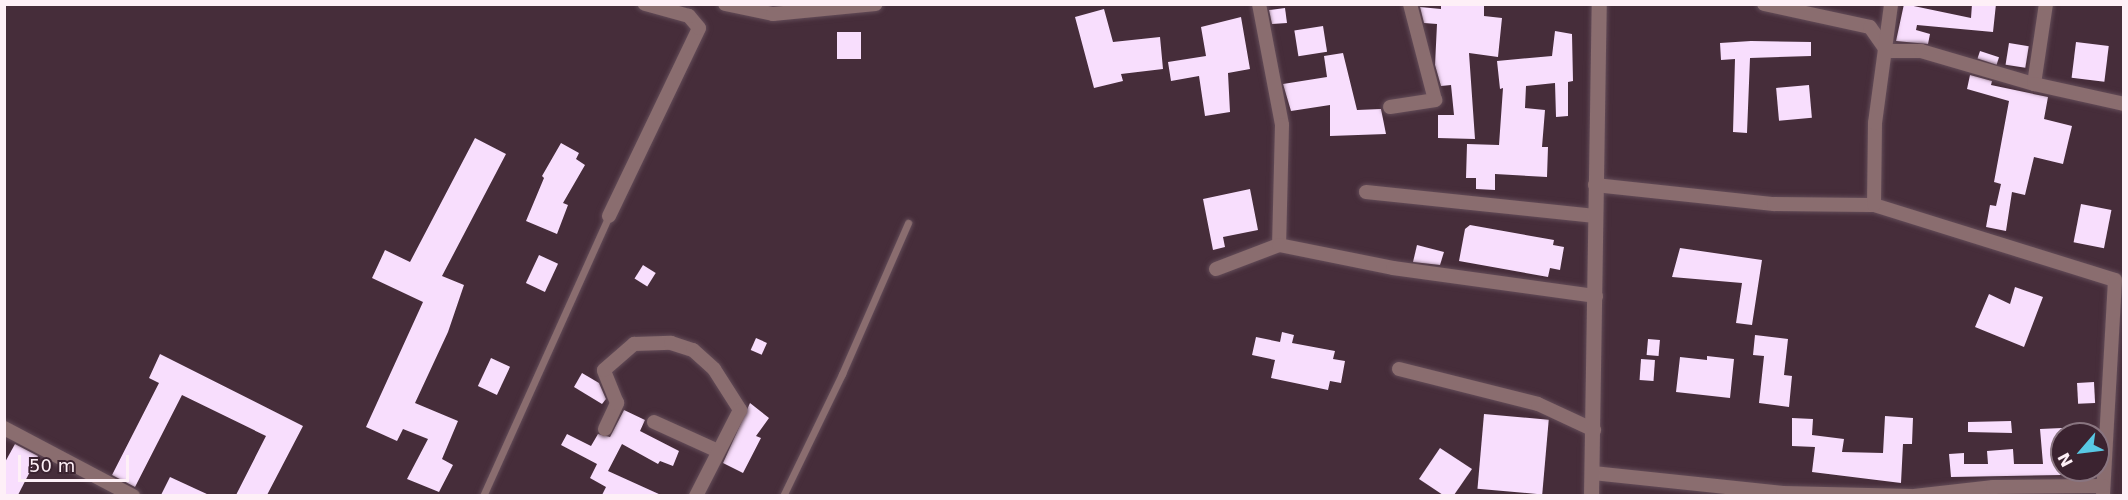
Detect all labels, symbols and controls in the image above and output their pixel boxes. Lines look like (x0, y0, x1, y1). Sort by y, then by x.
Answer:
north arrow (2050, 422, 2110, 482)
scale bar (21, 443, 132, 481)
text: N (2054, 449, 2077, 470)
text: 50 m (29, 455, 75, 476)

